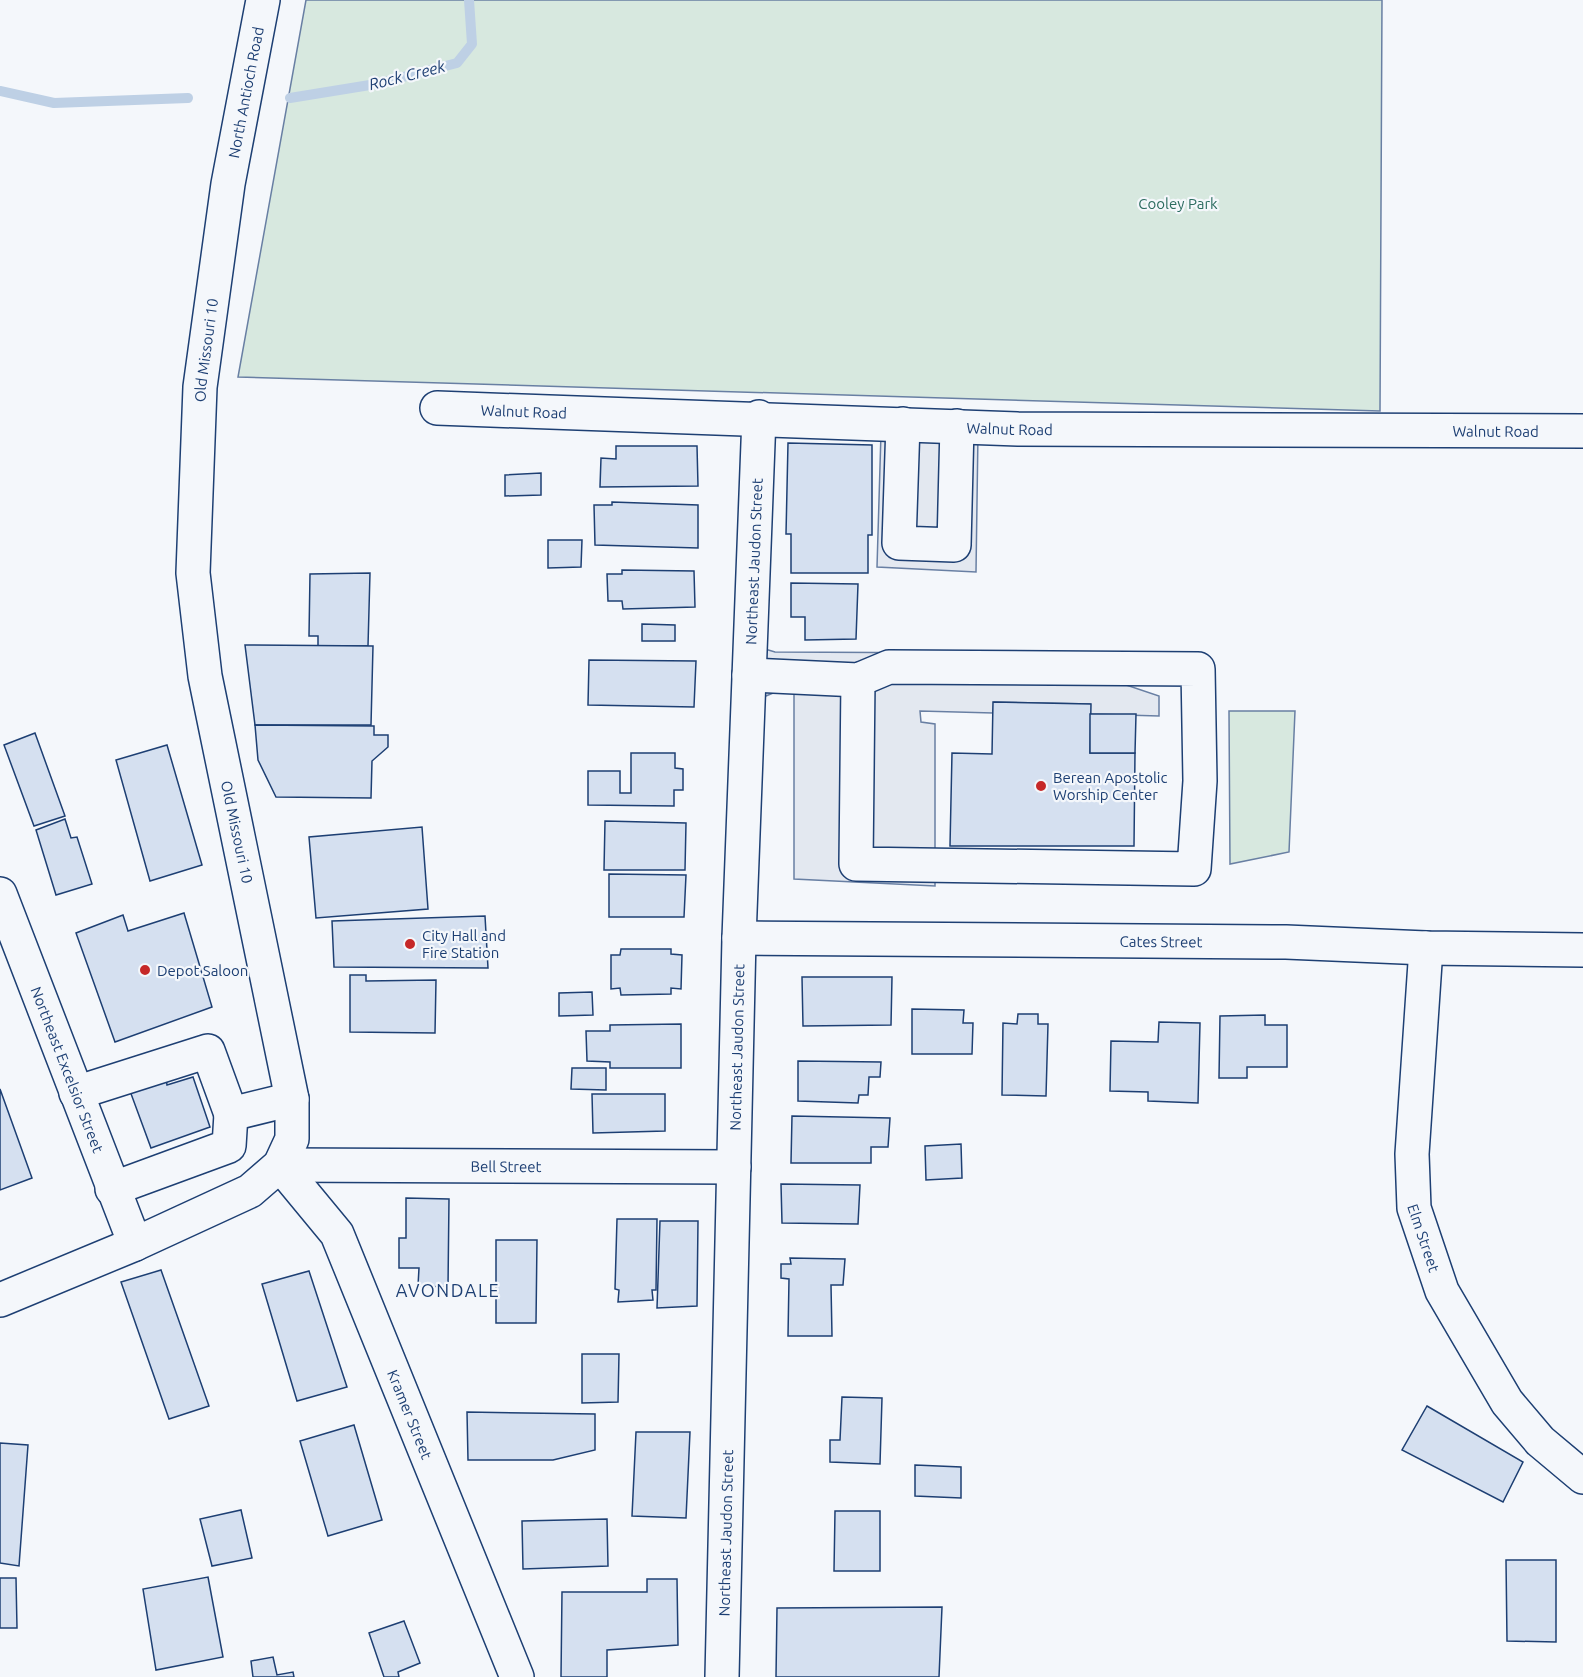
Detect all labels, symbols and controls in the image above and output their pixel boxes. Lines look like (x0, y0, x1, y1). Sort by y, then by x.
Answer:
street label: North Antioch Road (225, 25, 266, 159)
water label: Rock Creek (367, 57, 448, 93)
park label: Cooley Park (1138, 195, 1218, 212)
street label: Old Missouri 10 (191, 297, 221, 402)
street label: Walnut Road (480, 401, 567, 421)
street label: Walnut Road (966, 419, 1053, 438)
street label: Walnut Road (1452, 422, 1539, 439)
street label: Northeast Jaudon Street (742, 478, 765, 645)
place label: Berean Apostolic Worship Center (1053, 769, 1167, 803)
street label: Old Missouri 10 (218, 779, 256, 885)
marker: Berean Apostolic Worship Center (1034, 779, 1048, 793)
place label: City Hall and Fire Station (422, 927, 506, 961)
street label: Cates Street (1119, 932, 1203, 950)
marker: City Hall and Fire Station (403, 937, 417, 951)
place label: Depot Saloon (157, 962, 248, 979)
marker: Depot Saloon (138, 963, 152, 977)
street label: Northeast Jaudon Street (726, 964, 747, 1131)
street label: Northeast Excelsior Street (28, 984, 107, 1155)
street label: Bell Street (470, 1157, 542, 1175)
street label: Elm Street (1405, 1202, 1443, 1274)
district label: AVONDALE (396, 1280, 500, 1300)
street label: Kramer Street (384, 1367, 436, 1461)
street label: Northeast Jaudon Street (715, 1449, 736, 1617)

